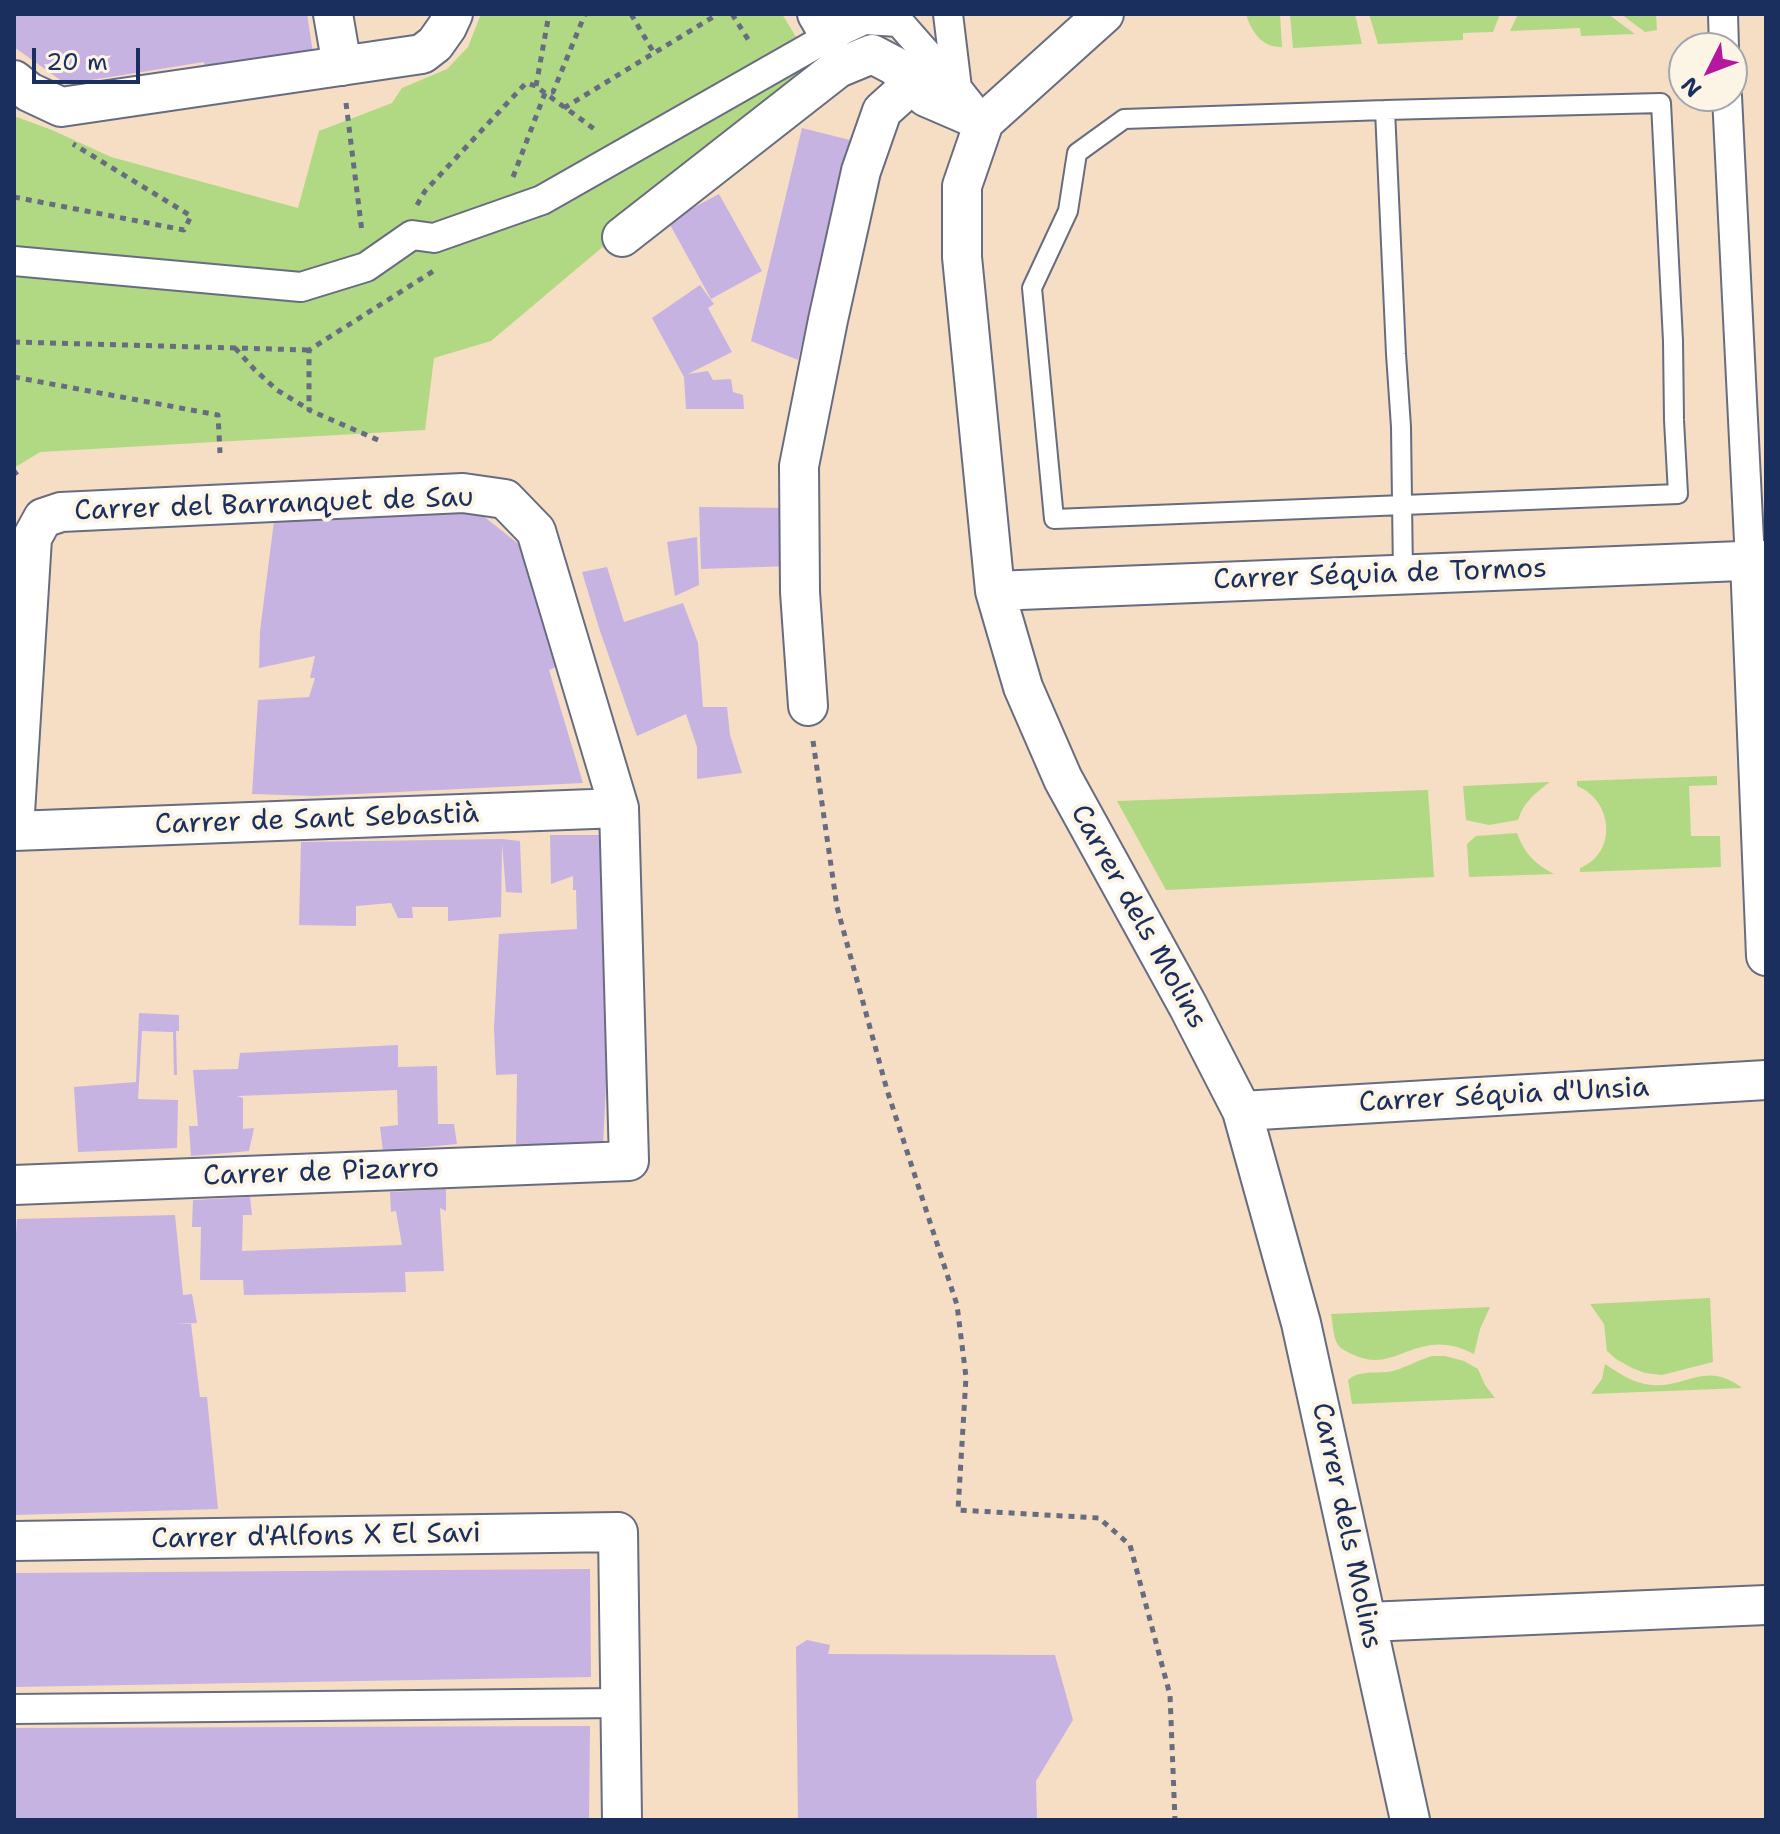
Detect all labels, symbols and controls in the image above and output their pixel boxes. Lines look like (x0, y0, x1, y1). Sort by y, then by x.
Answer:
scale bar (36, 32, 144, 82)
north arrow (1668, 32, 1748, 112)
text: 20 m (46, 46, 108, 78)
text: N (1675, 71, 1708, 103)
street label: Carrer del Barranquet de Sau (74, 481, 474, 529)
street label: Carrer Séquia de Tormos (1213, 552, 1547, 598)
street label: Carrer de Sant Sebastià (154, 798, 480, 842)
street label: Carrer dels Molins (1062, 799, 1214, 1035)
street label: Carrer Séquia d'Unsia (1358, 1072, 1650, 1120)
street label: Carrer de Pizarro (202, 1152, 440, 1194)
street label: Carrer dels Molins (1303, 1400, 1389, 1652)
street label: Carrer d'Alfons X El Savi (151, 1517, 481, 1557)

